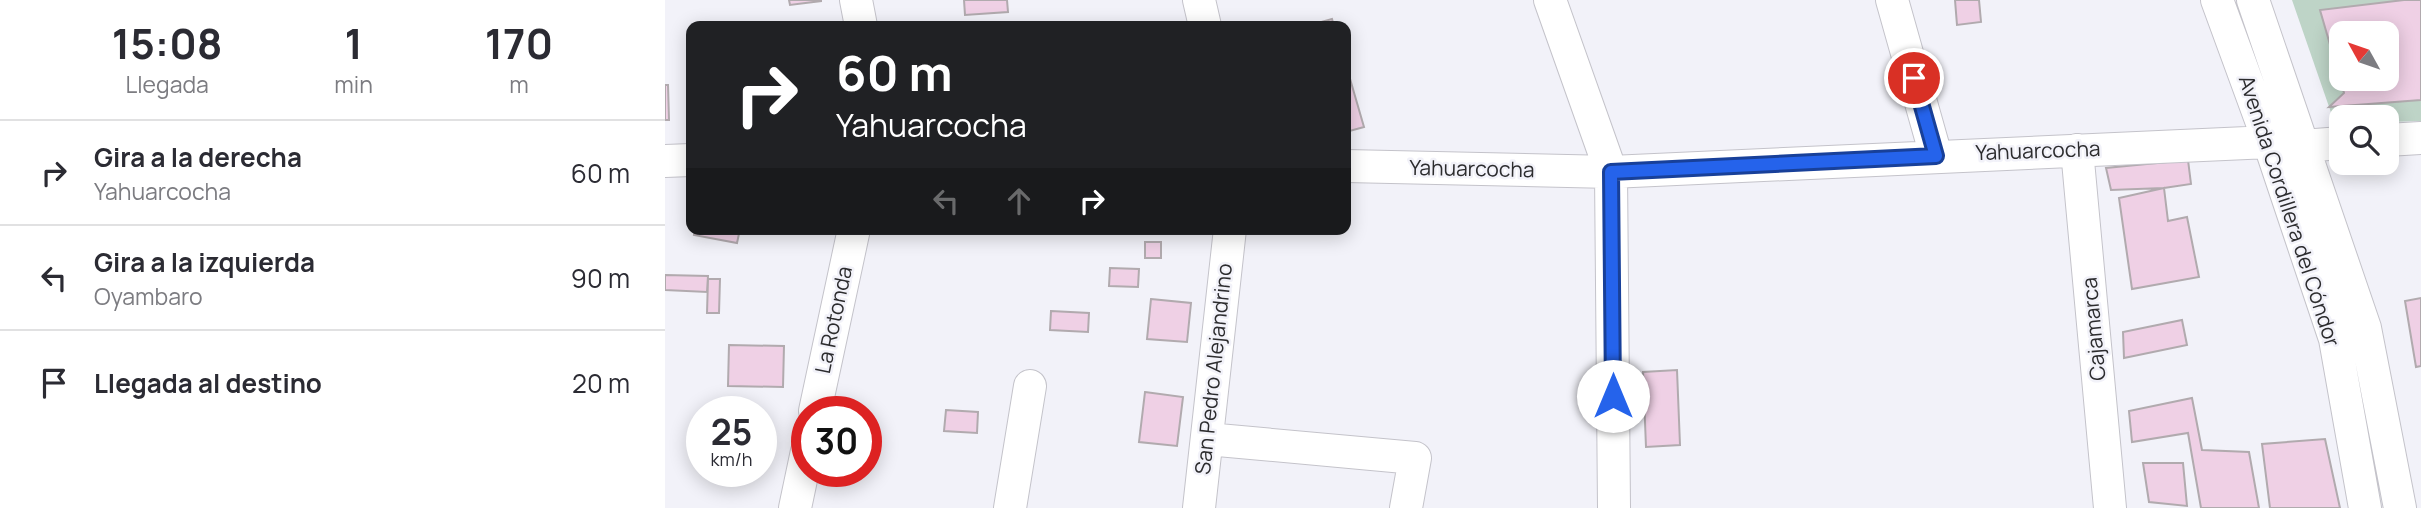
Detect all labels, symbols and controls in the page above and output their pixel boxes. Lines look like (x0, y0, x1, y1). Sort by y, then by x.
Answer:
text: 15:08 (112, 14, 223, 72)
text: 1 (344, 14, 363, 72)
text: 170 (485, 14, 553, 72)
north arrow (2329, 21, 2399, 91)
map controls (2329, 21, 2399, 175)
text: 60 m (836, 39, 953, 106)
pin (1884, 48, 1944, 108)
icon: right (721, 49, 812, 140)
icon: arrive (1895, 59, 1933, 97)
text: Llegada (126, 68, 209, 100)
text: min (334, 68, 373, 100)
text: m (509, 68, 529, 100)
street label: Avenida Cordillera del Cóndor (2233, 71, 2347, 350)
text: Yahuarcocha (836, 103, 1027, 147)
button: search (2329, 105, 2399, 175)
street label: Yahuarcocha (1975, 134, 2101, 166)
text: Gira a la derecha (94, 139, 302, 175)
street label: Yahuarcocha (1409, 153, 1535, 183)
icon: right (35, 154, 73, 192)
text: 60 m (571, 155, 630, 191)
text: Yahuarcocha (94, 175, 231, 207)
icon: left (927, 182, 965, 220)
icon: ahead (1000, 182, 1038, 220)
icon: right (1073, 182, 1111, 220)
text: Gira a la izquierda (94, 244, 315, 280)
icon: left (35, 259, 73, 297)
text: 90 m (571, 260, 630, 296)
street label: San Pedro Alejandrino (1188, 262, 1238, 476)
street label: La Rotonda (808, 263, 858, 376)
street label: Cajamarca (2075, 276, 2111, 382)
text: Oyambaro (94, 280, 203, 312)
position arrow (1576, 359, 1650, 433)
icon: arrive (35, 364, 73, 402)
text: Llegada al destino (94, 365, 322, 401)
text: 20 m (572, 365, 630, 401)
speed limit sign: 30 (791, 396, 882, 487)
text: 25 (711, 408, 752, 456)
text: km/h (711, 447, 752, 471)

